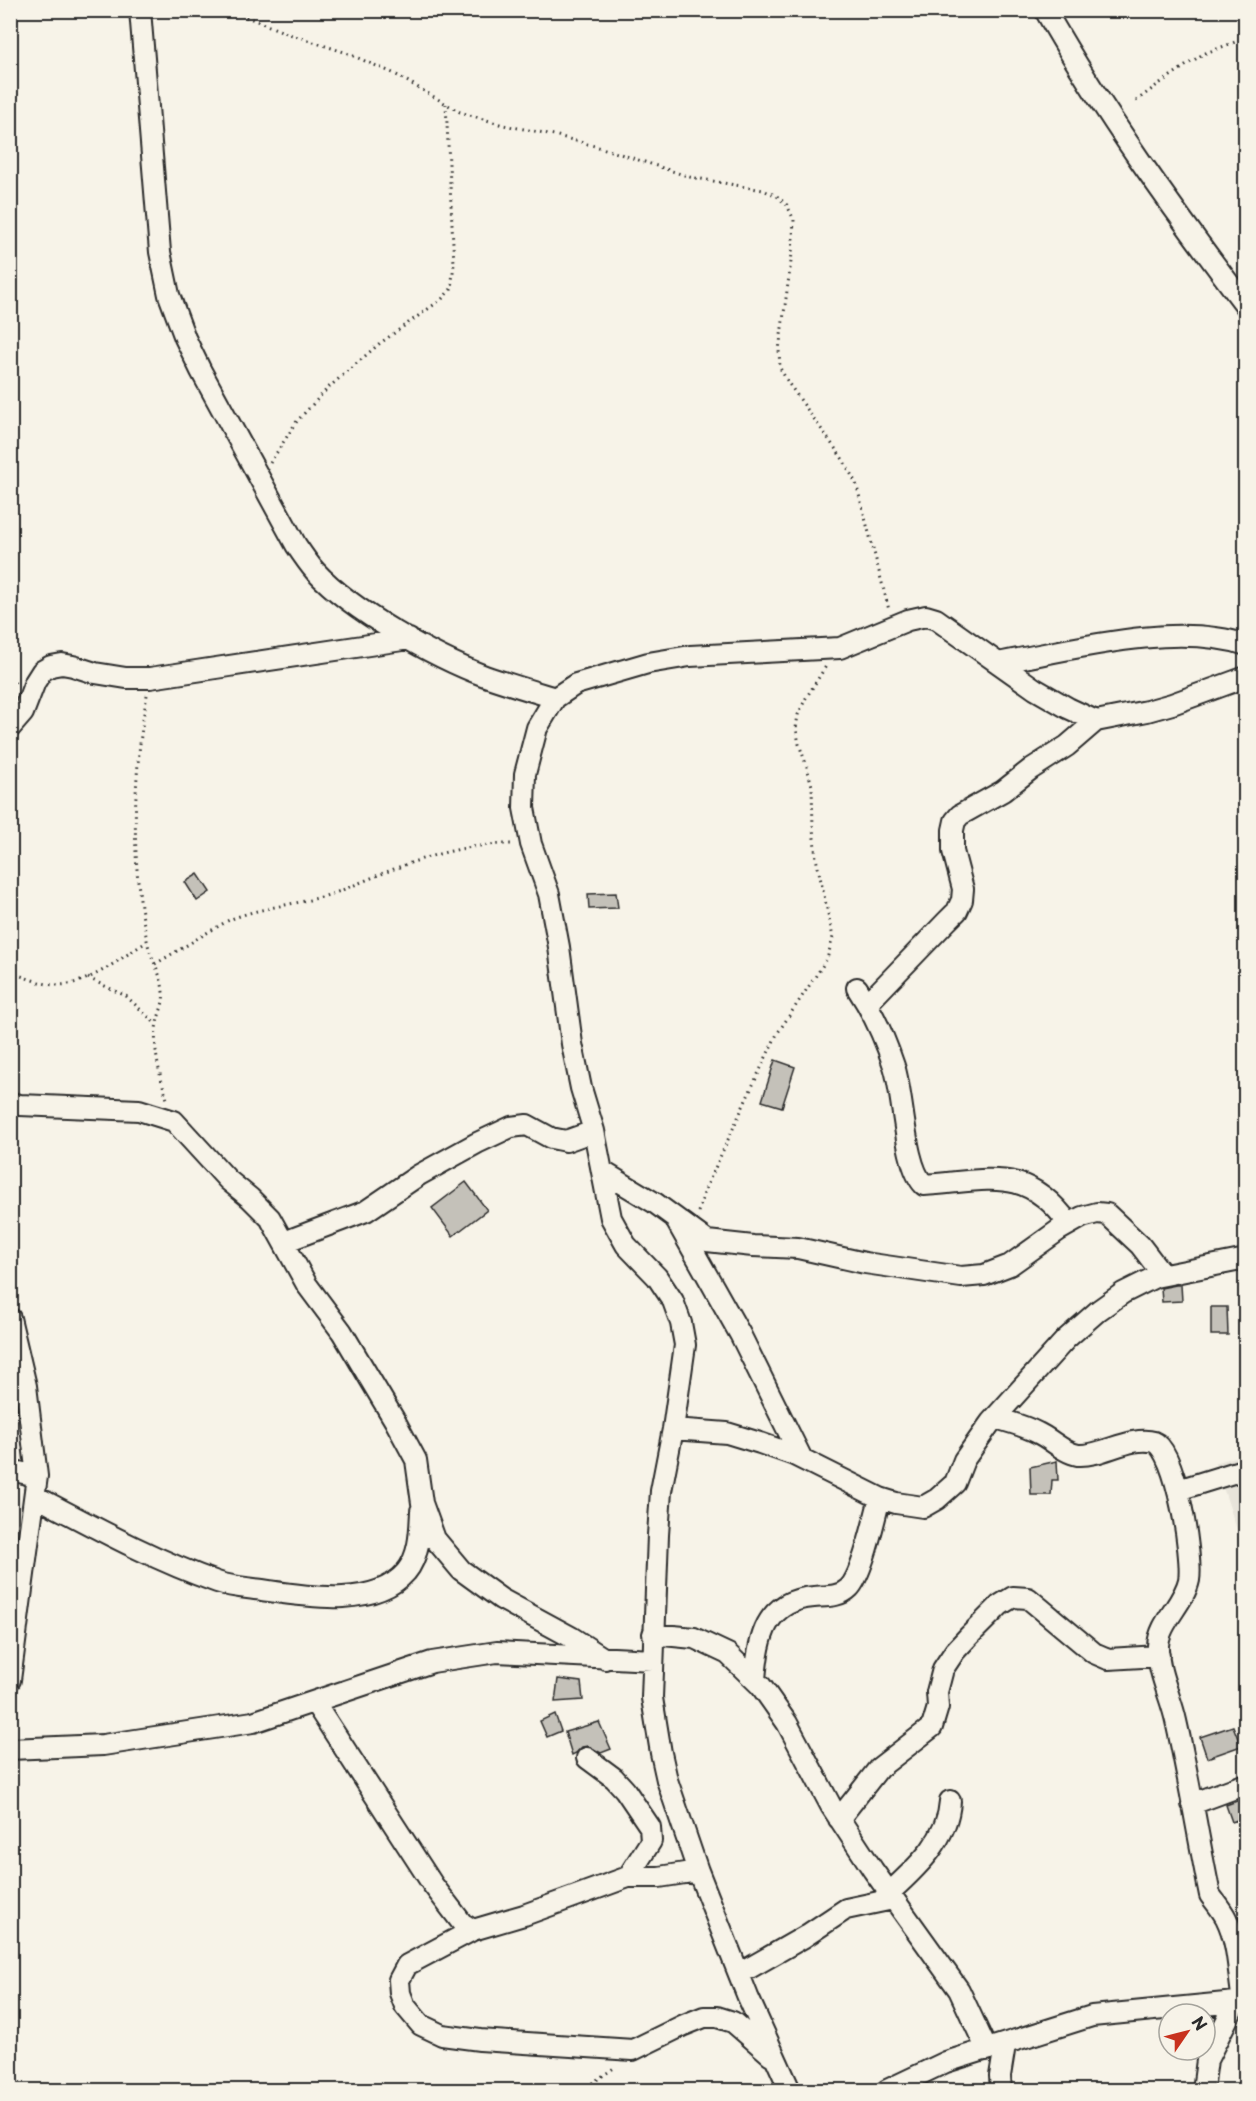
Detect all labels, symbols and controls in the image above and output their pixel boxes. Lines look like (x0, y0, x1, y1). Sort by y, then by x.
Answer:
north arrow (1157, 2002, 1217, 2062)
text: N (1187, 2011, 1214, 2035)

